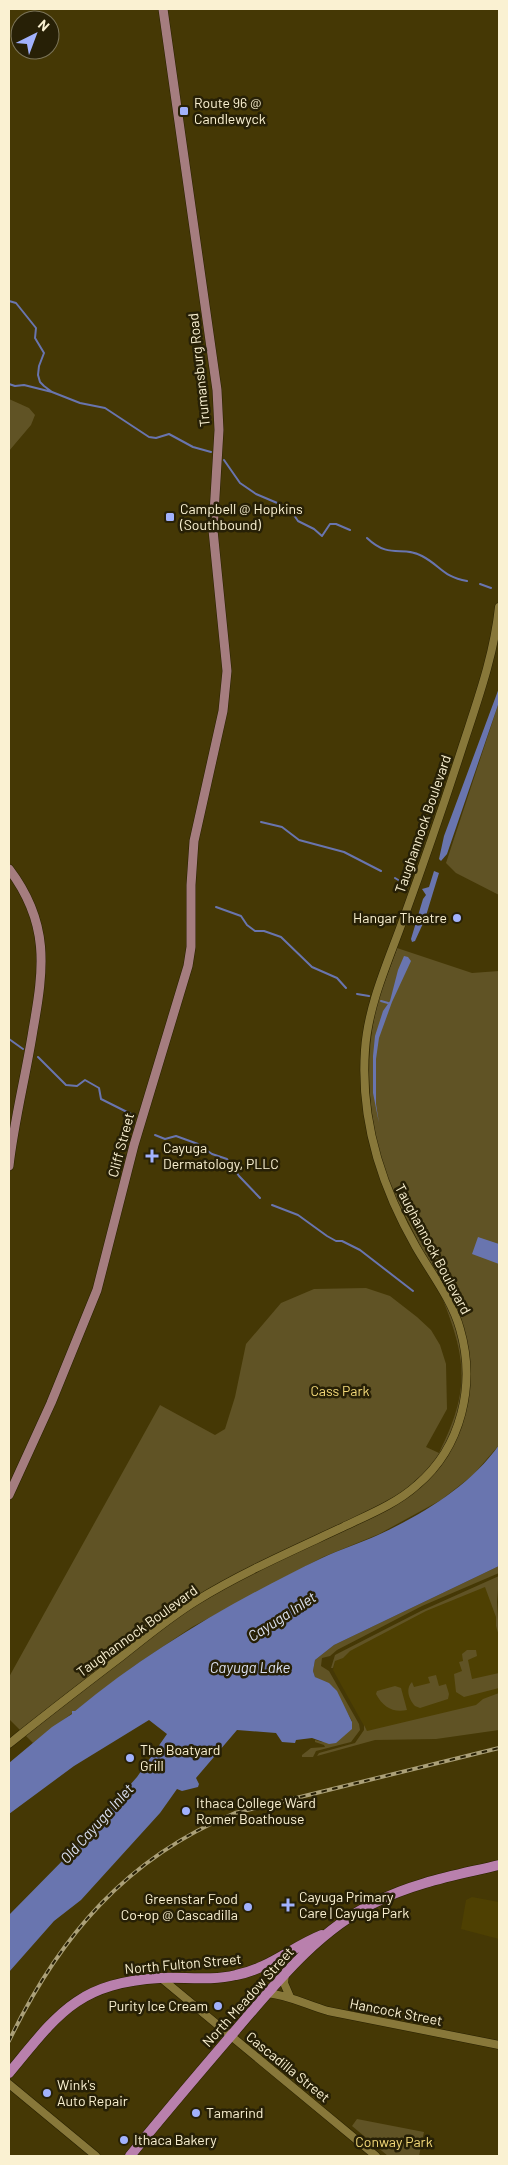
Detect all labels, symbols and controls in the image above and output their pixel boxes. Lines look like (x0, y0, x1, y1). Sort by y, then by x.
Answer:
north arrow (10, 10, 60, 60)
text: N (35, 16, 53, 34)
place label: Route 96 @ Candlewyck (194, 94, 266, 127)
marker: Route 96 @ Candlewyck (178, 105, 190, 117)
street label: Trumansburg Road (184, 312, 213, 428)
place label: Campbell @ Hopkins (Southbound) (179, 500, 303, 533)
marker: Campbell @ Hopkins (Southbound) (164, 511, 176, 523)
street label: Taughannock Boulevard (391, 752, 454, 895)
place label: Hangar Theatre (353, 909, 447, 926)
marker: Hangar Theatre (451, 912, 463, 924)
street label: Cliff Street (104, 1111, 137, 1179)
place label: Cayuga Dermatology, PLLC (163, 1139, 279, 1172)
marker: Cayuga Dermatology, PLLC (145, 1149, 159, 1163)
street label: Taughannock Boulevard (392, 1181, 475, 1317)
park label: Cass Park (310, 1382, 370, 1399)
street label: Taughannock Boulevard (73, 1581, 200, 1680)
water label: Cayuga Inlet (244, 1587, 320, 1645)
water label: Cayuga Lake (210, 1658, 291, 1676)
place label: The Boatyard Grill (140, 1741, 220, 1774)
marker: The Boatyard Grill (124, 1752, 136, 1764)
water label: Old Cayuga Inlet (56, 1779, 137, 1867)
place label: Ithaca College Ward Romer Boathouse (196, 1794, 316, 1827)
marker: Ithaca College Ward Romer Boathouse (180, 1805, 192, 1817)
place label: Cayuga Primary Care | Cayuga Park (299, 1888, 409, 1921)
place label: Greenstar Food Co+op @ Cascadilla (121, 1890, 238, 1923)
marker: Cayuga Primary Care | Cayuga Park (281, 1898, 295, 1912)
marker: Greenstar Food Co+op @ Cascadilla (242, 1901, 254, 1913)
street label: North Meadow Street (198, 1943, 297, 2050)
street label: North Fulton Street (124, 1950, 242, 1977)
street label: Hancock Street (348, 1994, 444, 2029)
place label: Purity Ice Cream (108, 1997, 208, 2014)
marker: Purity Ice Cream (212, 2000, 224, 2012)
street label: Cascadilla Street (243, 2028, 334, 2105)
place label: Wink's Auto Repair (57, 2076, 128, 2109)
marker: Wink's Auto Repair (41, 2087, 53, 2099)
place label: Tamarind (206, 2104, 263, 2121)
marker: Tamarind (190, 2107, 202, 2119)
place label: Ithaca Bakery (134, 2131, 217, 2148)
park label: Conway Park (355, 2133, 433, 2150)
marker: Ithaca Bakery (118, 2134, 130, 2146)

